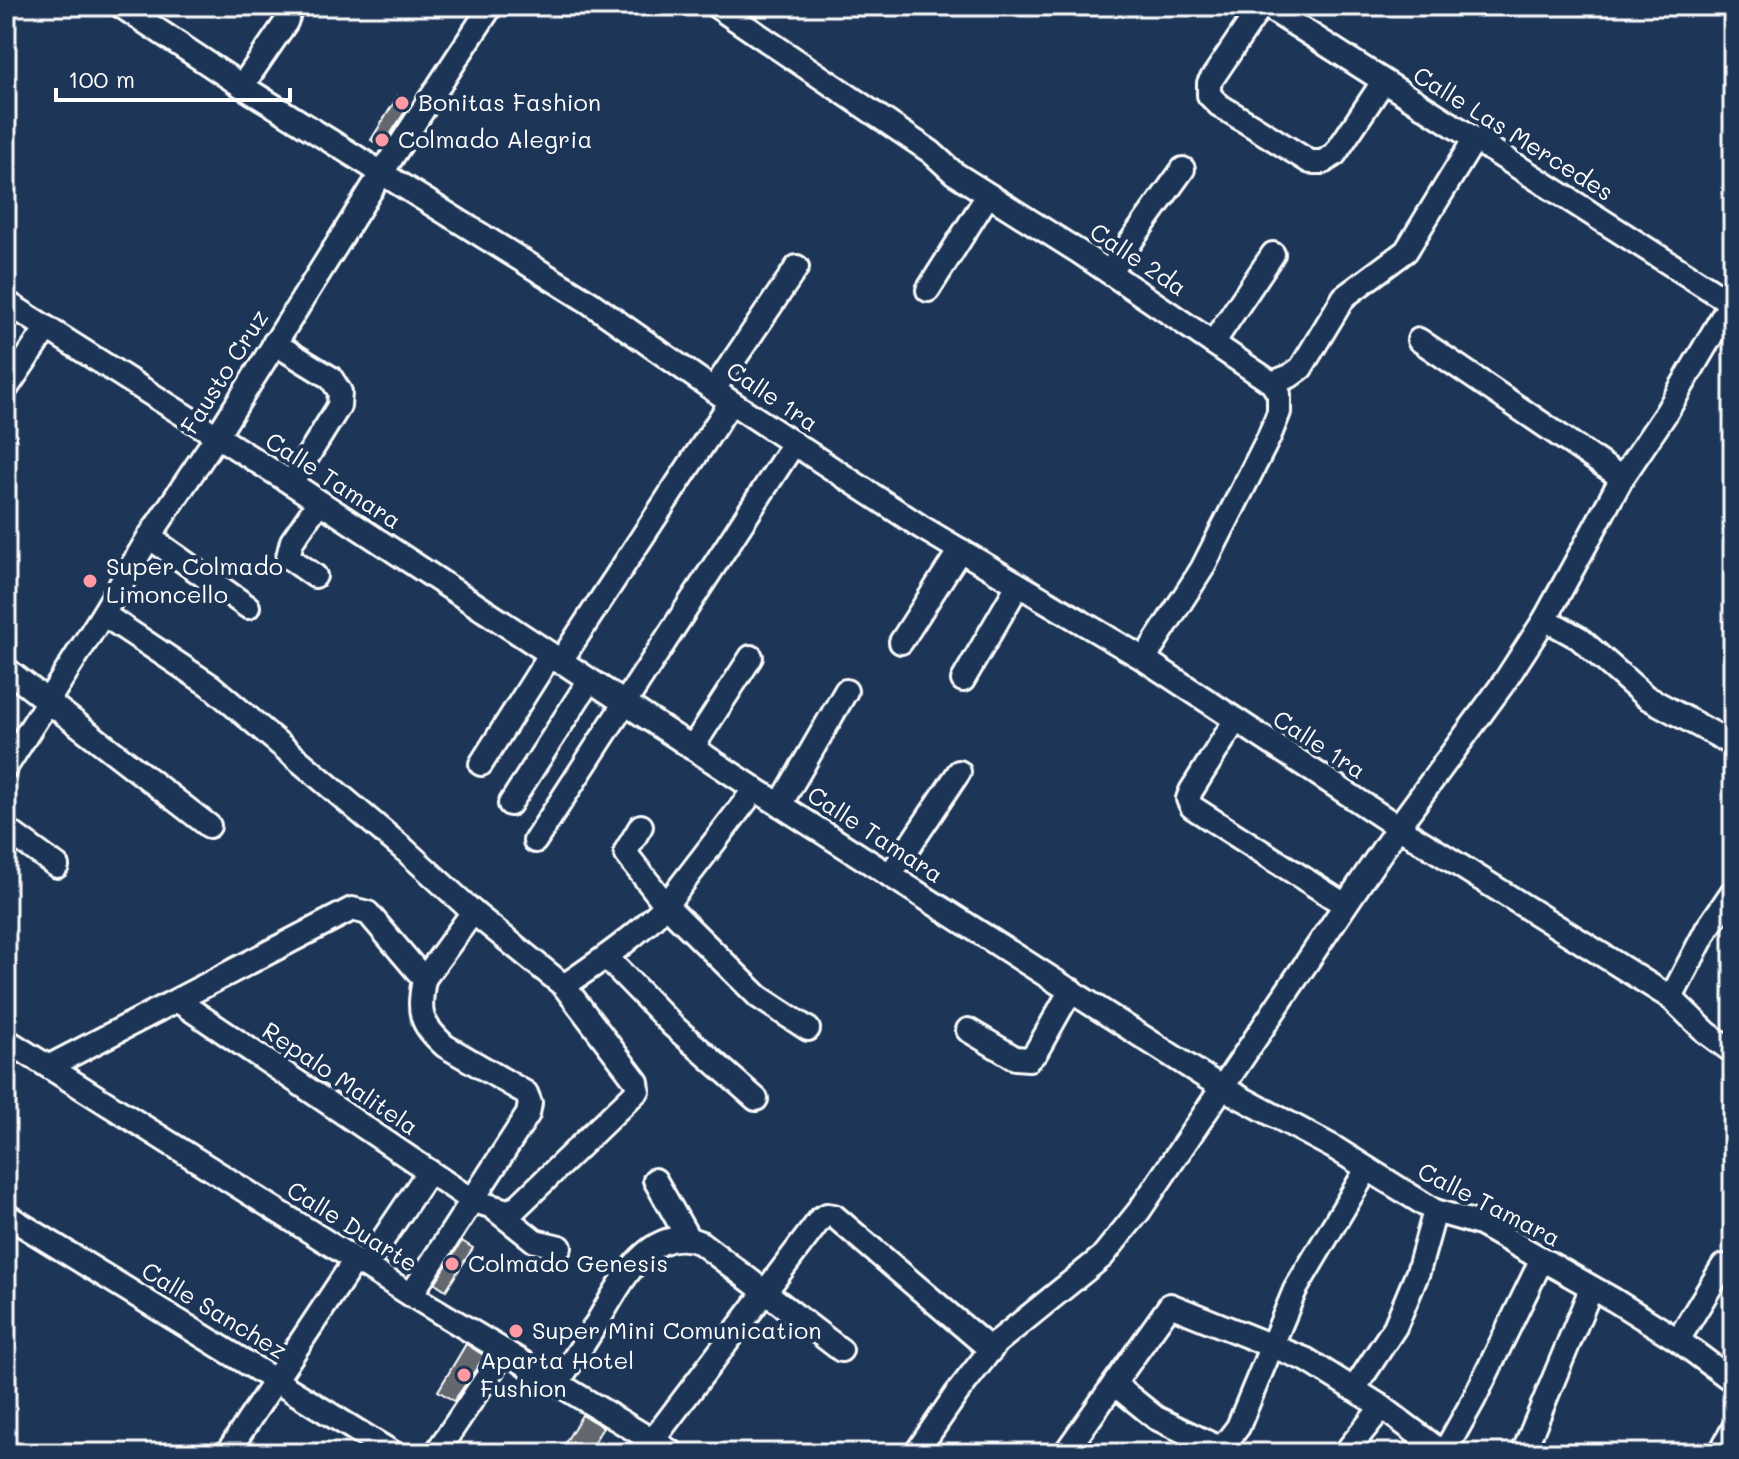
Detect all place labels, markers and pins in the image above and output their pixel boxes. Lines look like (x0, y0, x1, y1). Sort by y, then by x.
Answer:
place label: Bonitas Fashion (418, 86, 601, 117)
marker: Bonitas Fashion (393, 94, 411, 112)
place label: Colmado Alegria (398, 123, 592, 154)
marker: Colmado Alegria (373, 131, 391, 149)
place label: Super Colmado Limoncello (106, 550, 283, 609)
marker: Super Colmado Limoncello (81, 572, 99, 590)
place label: Colmado Genesis (468, 1247, 668, 1278)
marker: Colmado Genesis (443, 1255, 461, 1273)
place label: Super Mini Comunication (532, 1314, 822, 1345)
marker: Super Mini Comunication (507, 1322, 525, 1340)
place label: Aparta Hotel Fushion (480, 1344, 634, 1403)
marker: Aparta Hotel Fushion (455, 1366, 473, 1384)

